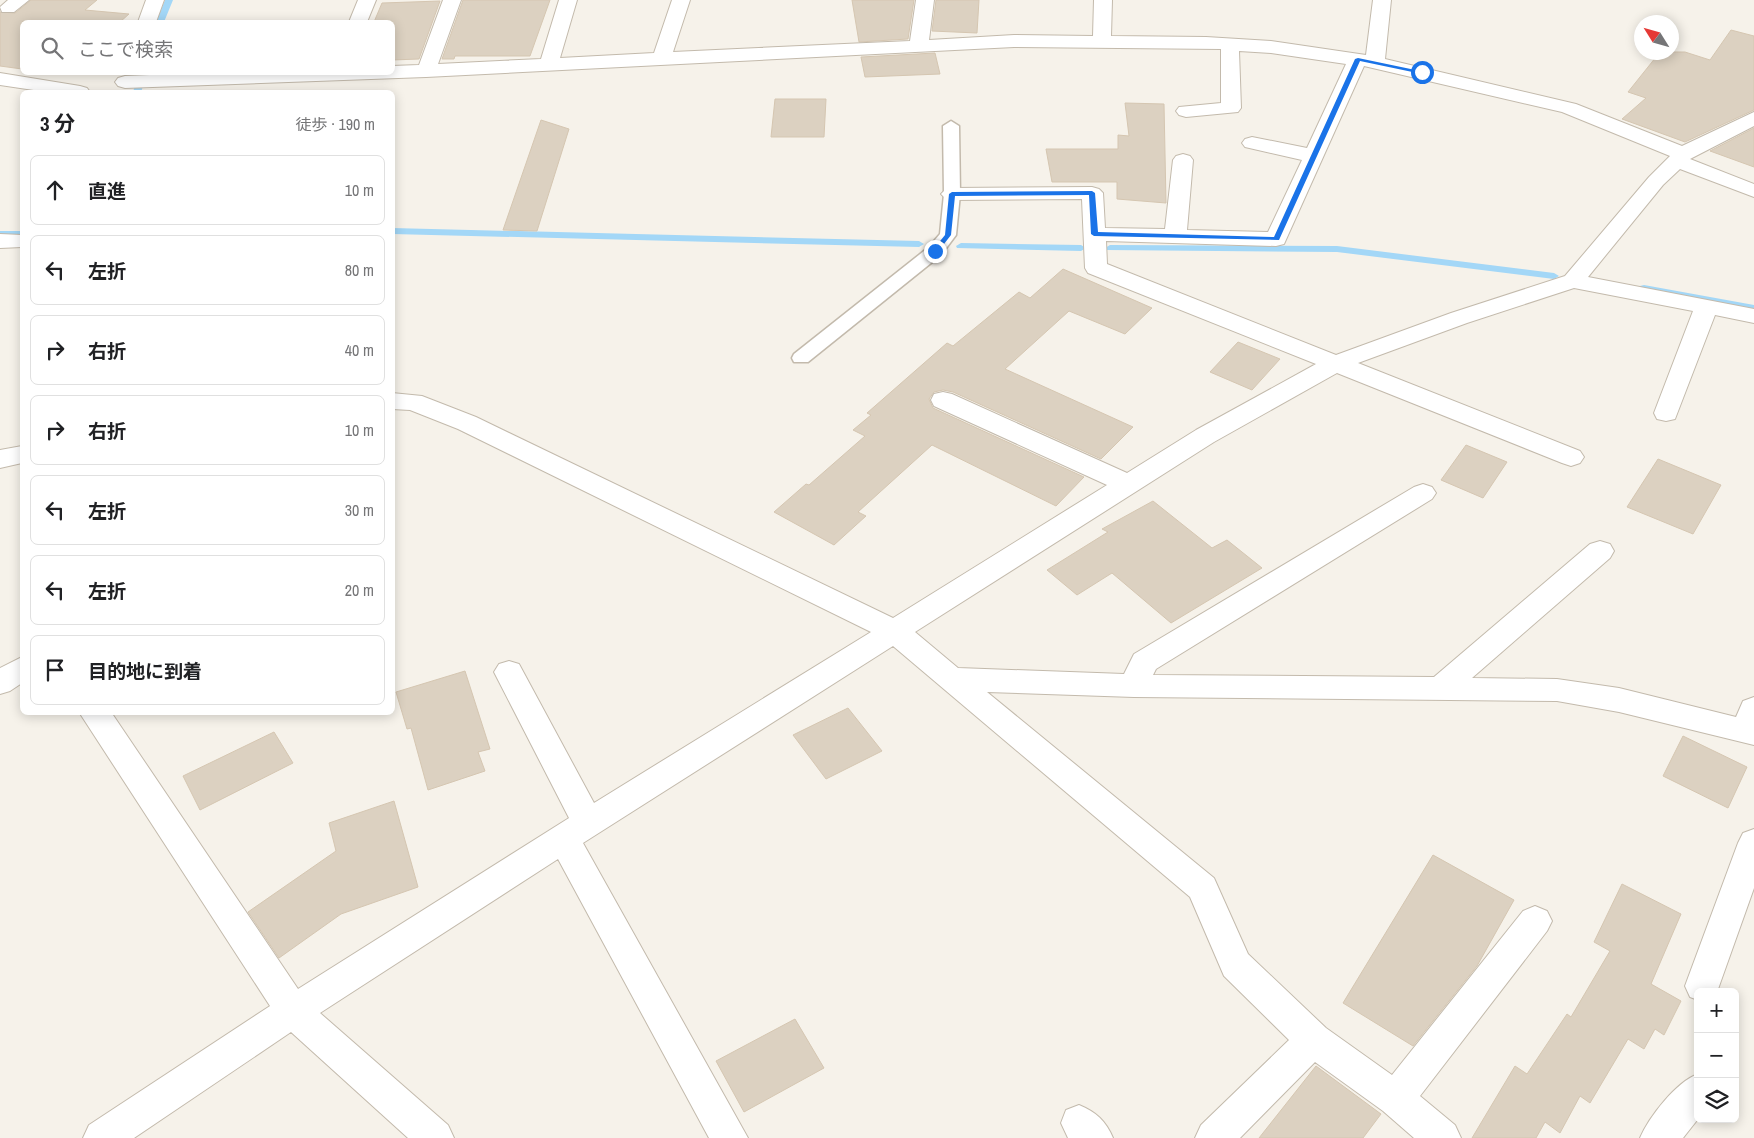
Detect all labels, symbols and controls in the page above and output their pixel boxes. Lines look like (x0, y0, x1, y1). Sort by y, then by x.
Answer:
north arrow (1634, 15, 1679, 60)
search box (20, 20, 395, 75)
icon: search (38, 34, 66, 62)
text: ここで検索 (78, 36, 173, 62)
route start (1411, 61, 1434, 84)
text: 3 分 (40, 109, 75, 138)
text: 徒歩 · 190 m (296, 113, 375, 135)
icon: ahead (41, 176, 69, 204)
text: 直進 (88, 178, 126, 204)
text: 10 m (345, 179, 374, 201)
route end (924, 240, 947, 263)
icon: left (41, 256, 69, 284)
text: 左折 (88, 258, 126, 284)
text: 80 m (345, 259, 374, 281)
icon: right (41, 336, 69, 364)
text: 右折 (88, 338, 126, 364)
text: 40 m (345, 339, 374, 361)
icon: right (41, 416, 69, 444)
text: 右折 (88, 418, 126, 444)
text: 10 m (345, 419, 374, 441)
icon: left (41, 496, 69, 524)
text: 左折 (88, 498, 126, 524)
text: 30 m (345, 499, 374, 521)
icon: left (41, 576, 69, 604)
text: 左折 (88, 578, 126, 604)
text: 20 m (345, 579, 374, 601)
icon: arrive (41, 656, 69, 684)
text: 目的地に到着 (88, 658, 202, 684)
map controls (1694, 988, 1739, 1123)
button: + (1694, 988, 1739, 1033)
button: − (1694, 1033, 1739, 1078)
button: layers (1694, 1078, 1739, 1123)

